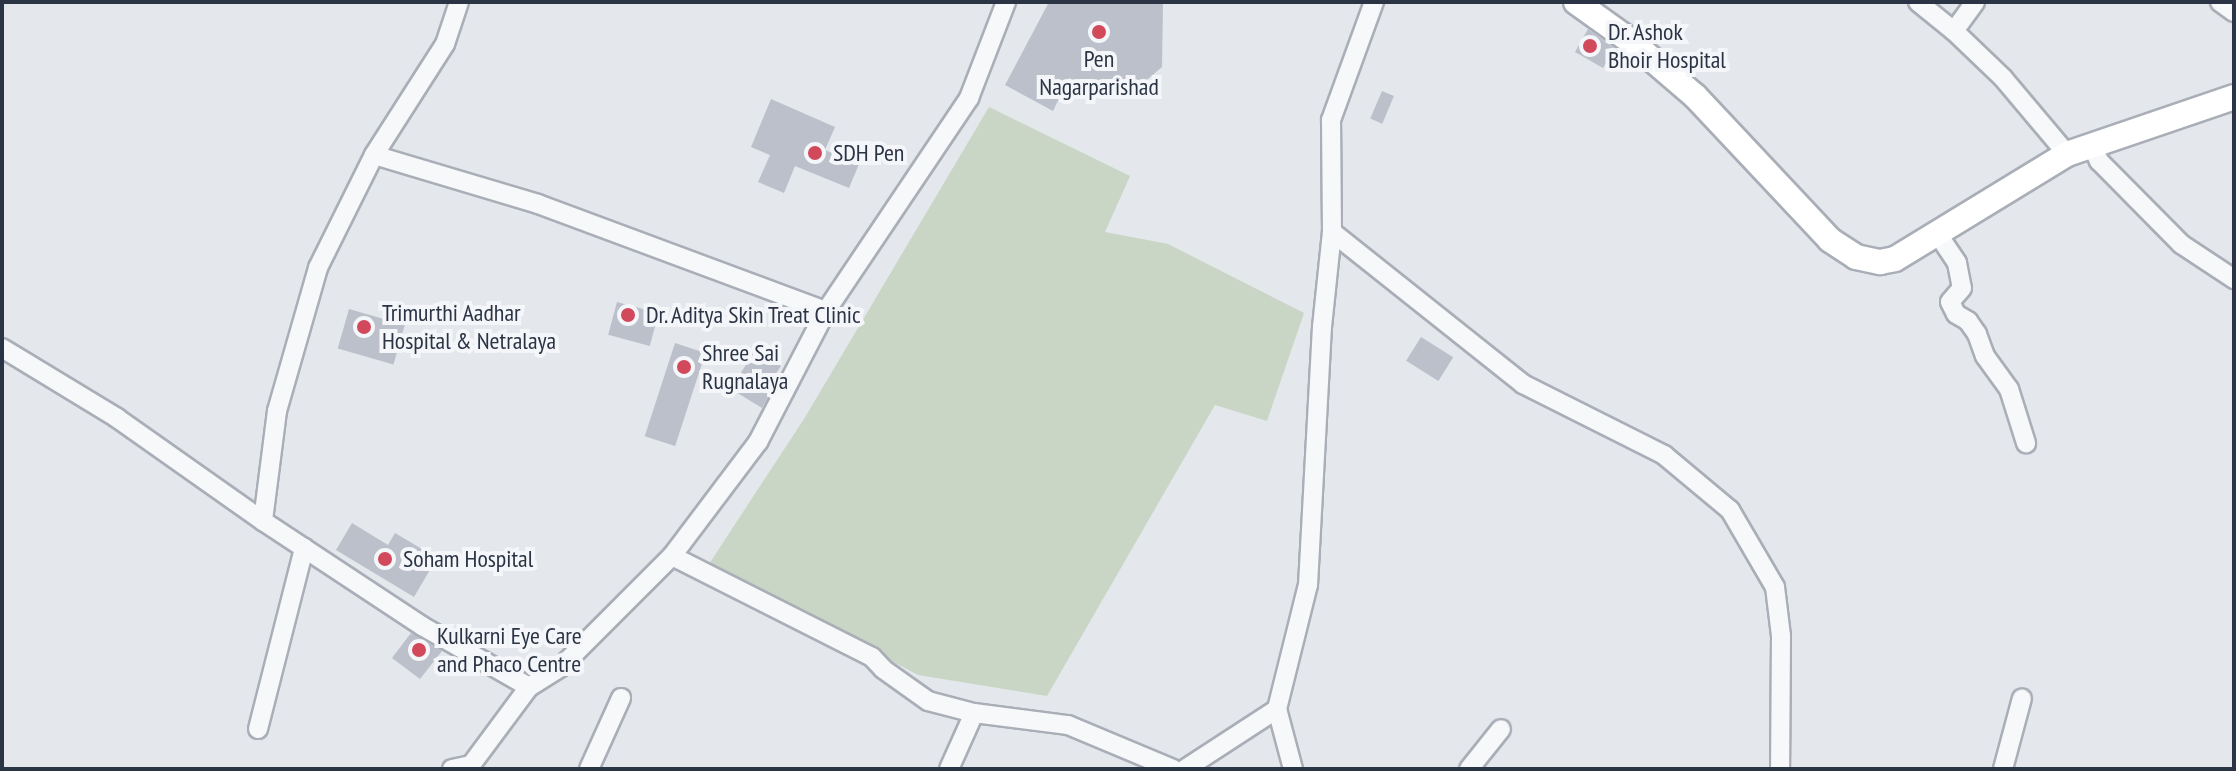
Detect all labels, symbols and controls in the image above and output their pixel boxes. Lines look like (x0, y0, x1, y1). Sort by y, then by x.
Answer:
place label: Dr. Ashok Bhoir Hospital (1608, 18, 1726, 74)
marker: Pen Nagarparishad (1090, 23, 1108, 41)
marker: Dr. Ashok Bhoir Hospital (1579, 35, 1601, 57)
place label: Pen Nagarparishad (1039, 45, 1159, 101)
place label: SDH Pen (833, 139, 904, 167)
marker: SDH Pen (804, 142, 826, 164)
place label: Trimurthi Aadhar Hospital & Netralaya (382, 299, 556, 355)
place label: Dr. Aditya Skin Treat Clinic (646, 301, 863, 329)
marker: Dr. Aditya Skin Treat Clinic (617, 304, 639, 326)
marker: Trimurthi Aadhar Hospital & Netralaya (353, 316, 375, 338)
place label: Shree Sai Rugnalaya (702, 339, 788, 395)
marker: Shree Sai Rugnalaya (673, 356, 695, 378)
place label: Soham Hospital (403, 545, 533, 573)
marker: Soham Hospital (374, 548, 396, 570)
place label: Kulkarni Eye Care and Phaco Centre (437, 622, 582, 678)
marker: Kulkarni Eye Care and Phaco Centre (408, 639, 430, 661)

